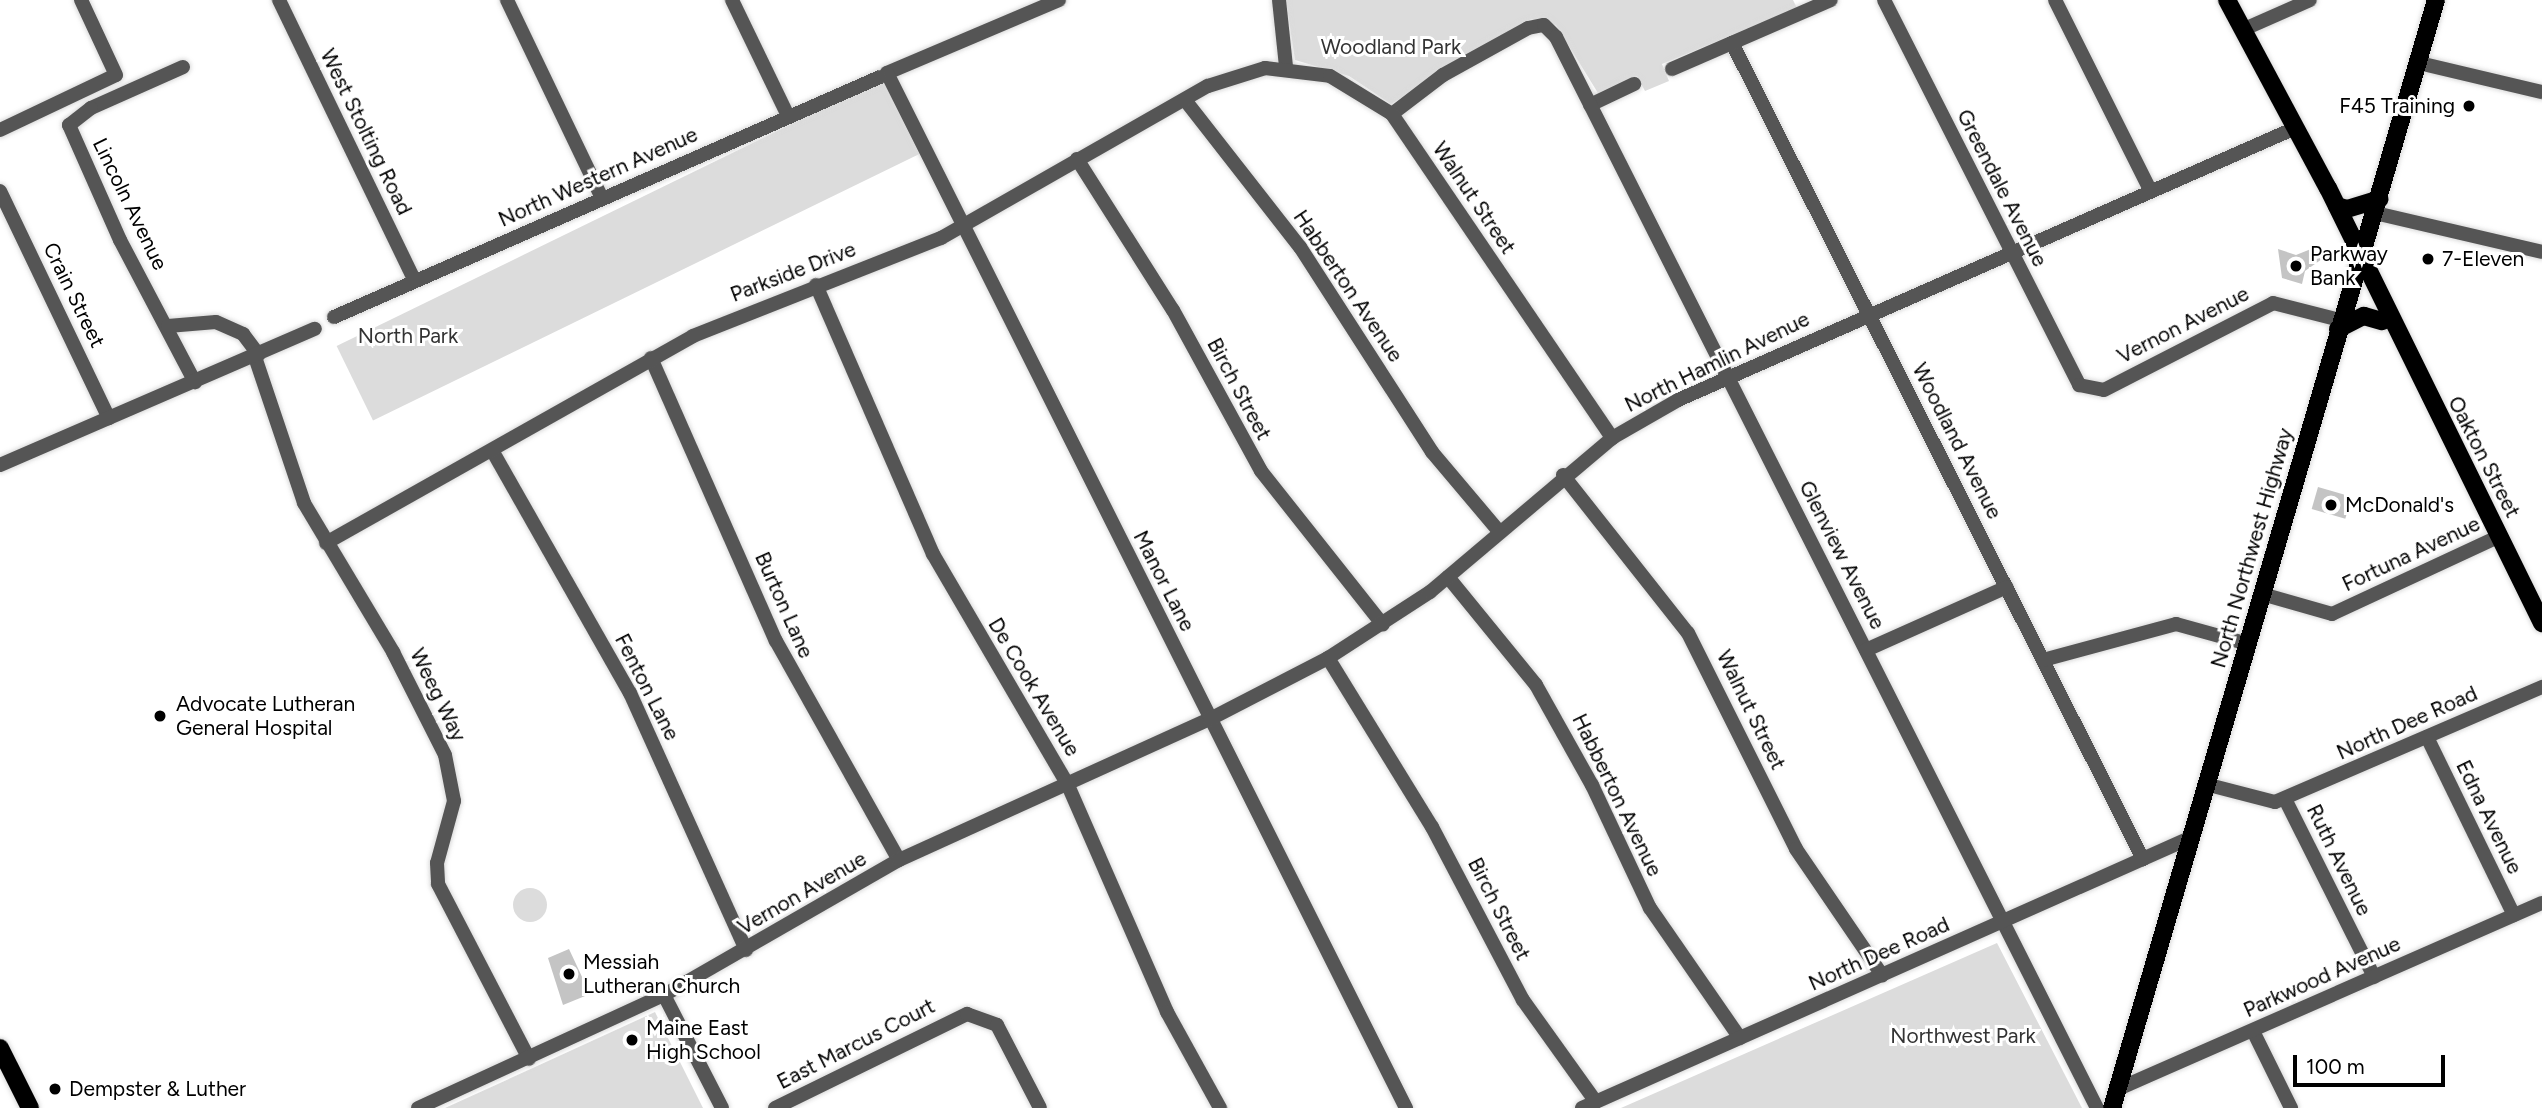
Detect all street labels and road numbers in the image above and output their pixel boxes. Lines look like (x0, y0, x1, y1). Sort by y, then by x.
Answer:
street label: West Stolting Road (315, 45, 417, 219)
street label: Greendale Avenue (1952, 105, 2052, 271)
street label: North Western Avenue (495, 122, 701, 232)
street label: Lincoln Avenue (87, 134, 173, 274)
street label: Walnut Street (1427, 137, 1521, 259)
street label: Habberton Avenue (1288, 205, 1408, 367)
street label: Parkside Drive (727, 237, 859, 307)
street label: Crain Street (38, 238, 110, 352)
street label: Vernon Avenue (2113, 281, 2253, 369)
street label: North Hamlin Avenue (1621, 306, 1813, 418)
street label: Birch Street (1202, 334, 1276, 444)
street label: Woodland Avenue (1907, 359, 2007, 523)
street label: Oakton Street (2443, 392, 2525, 522)
street label: North Northwest Highway (2206, 425, 2298, 671)
street label: Glenview Avenue (1794, 477, 1890, 633)
street label: Fortuna Avenue (2338, 511, 2484, 597)
street label: Manor Lane (1128, 527, 1200, 635)
street label: Burton Lane (749, 548, 819, 662)
street label: De Cook Avenue (983, 613, 1085, 761)
street label: Fenton Lane (609, 629, 685, 745)
street label: Weeg Way (405, 644, 471, 746)
street label: Walnut Street (1711, 646, 1791, 774)
street label: North Dee Road (2333, 681, 2481, 765)
street label: Habberton Avenue (1567, 710, 1667, 880)
street label: Edna Avenue (2451, 756, 2527, 878)
street label: Ruth Avenue (2301, 800, 2377, 920)
street label: Vernon Avenue (733, 846, 871, 940)
street label: Birch Street (1462, 853, 1536, 965)
street label: North Dee Road (1805, 912, 1953, 996)
street label: Parkwood Avenue (2240, 931, 2404, 1023)
street label: East Marcus Court (773, 993, 939, 1095)

